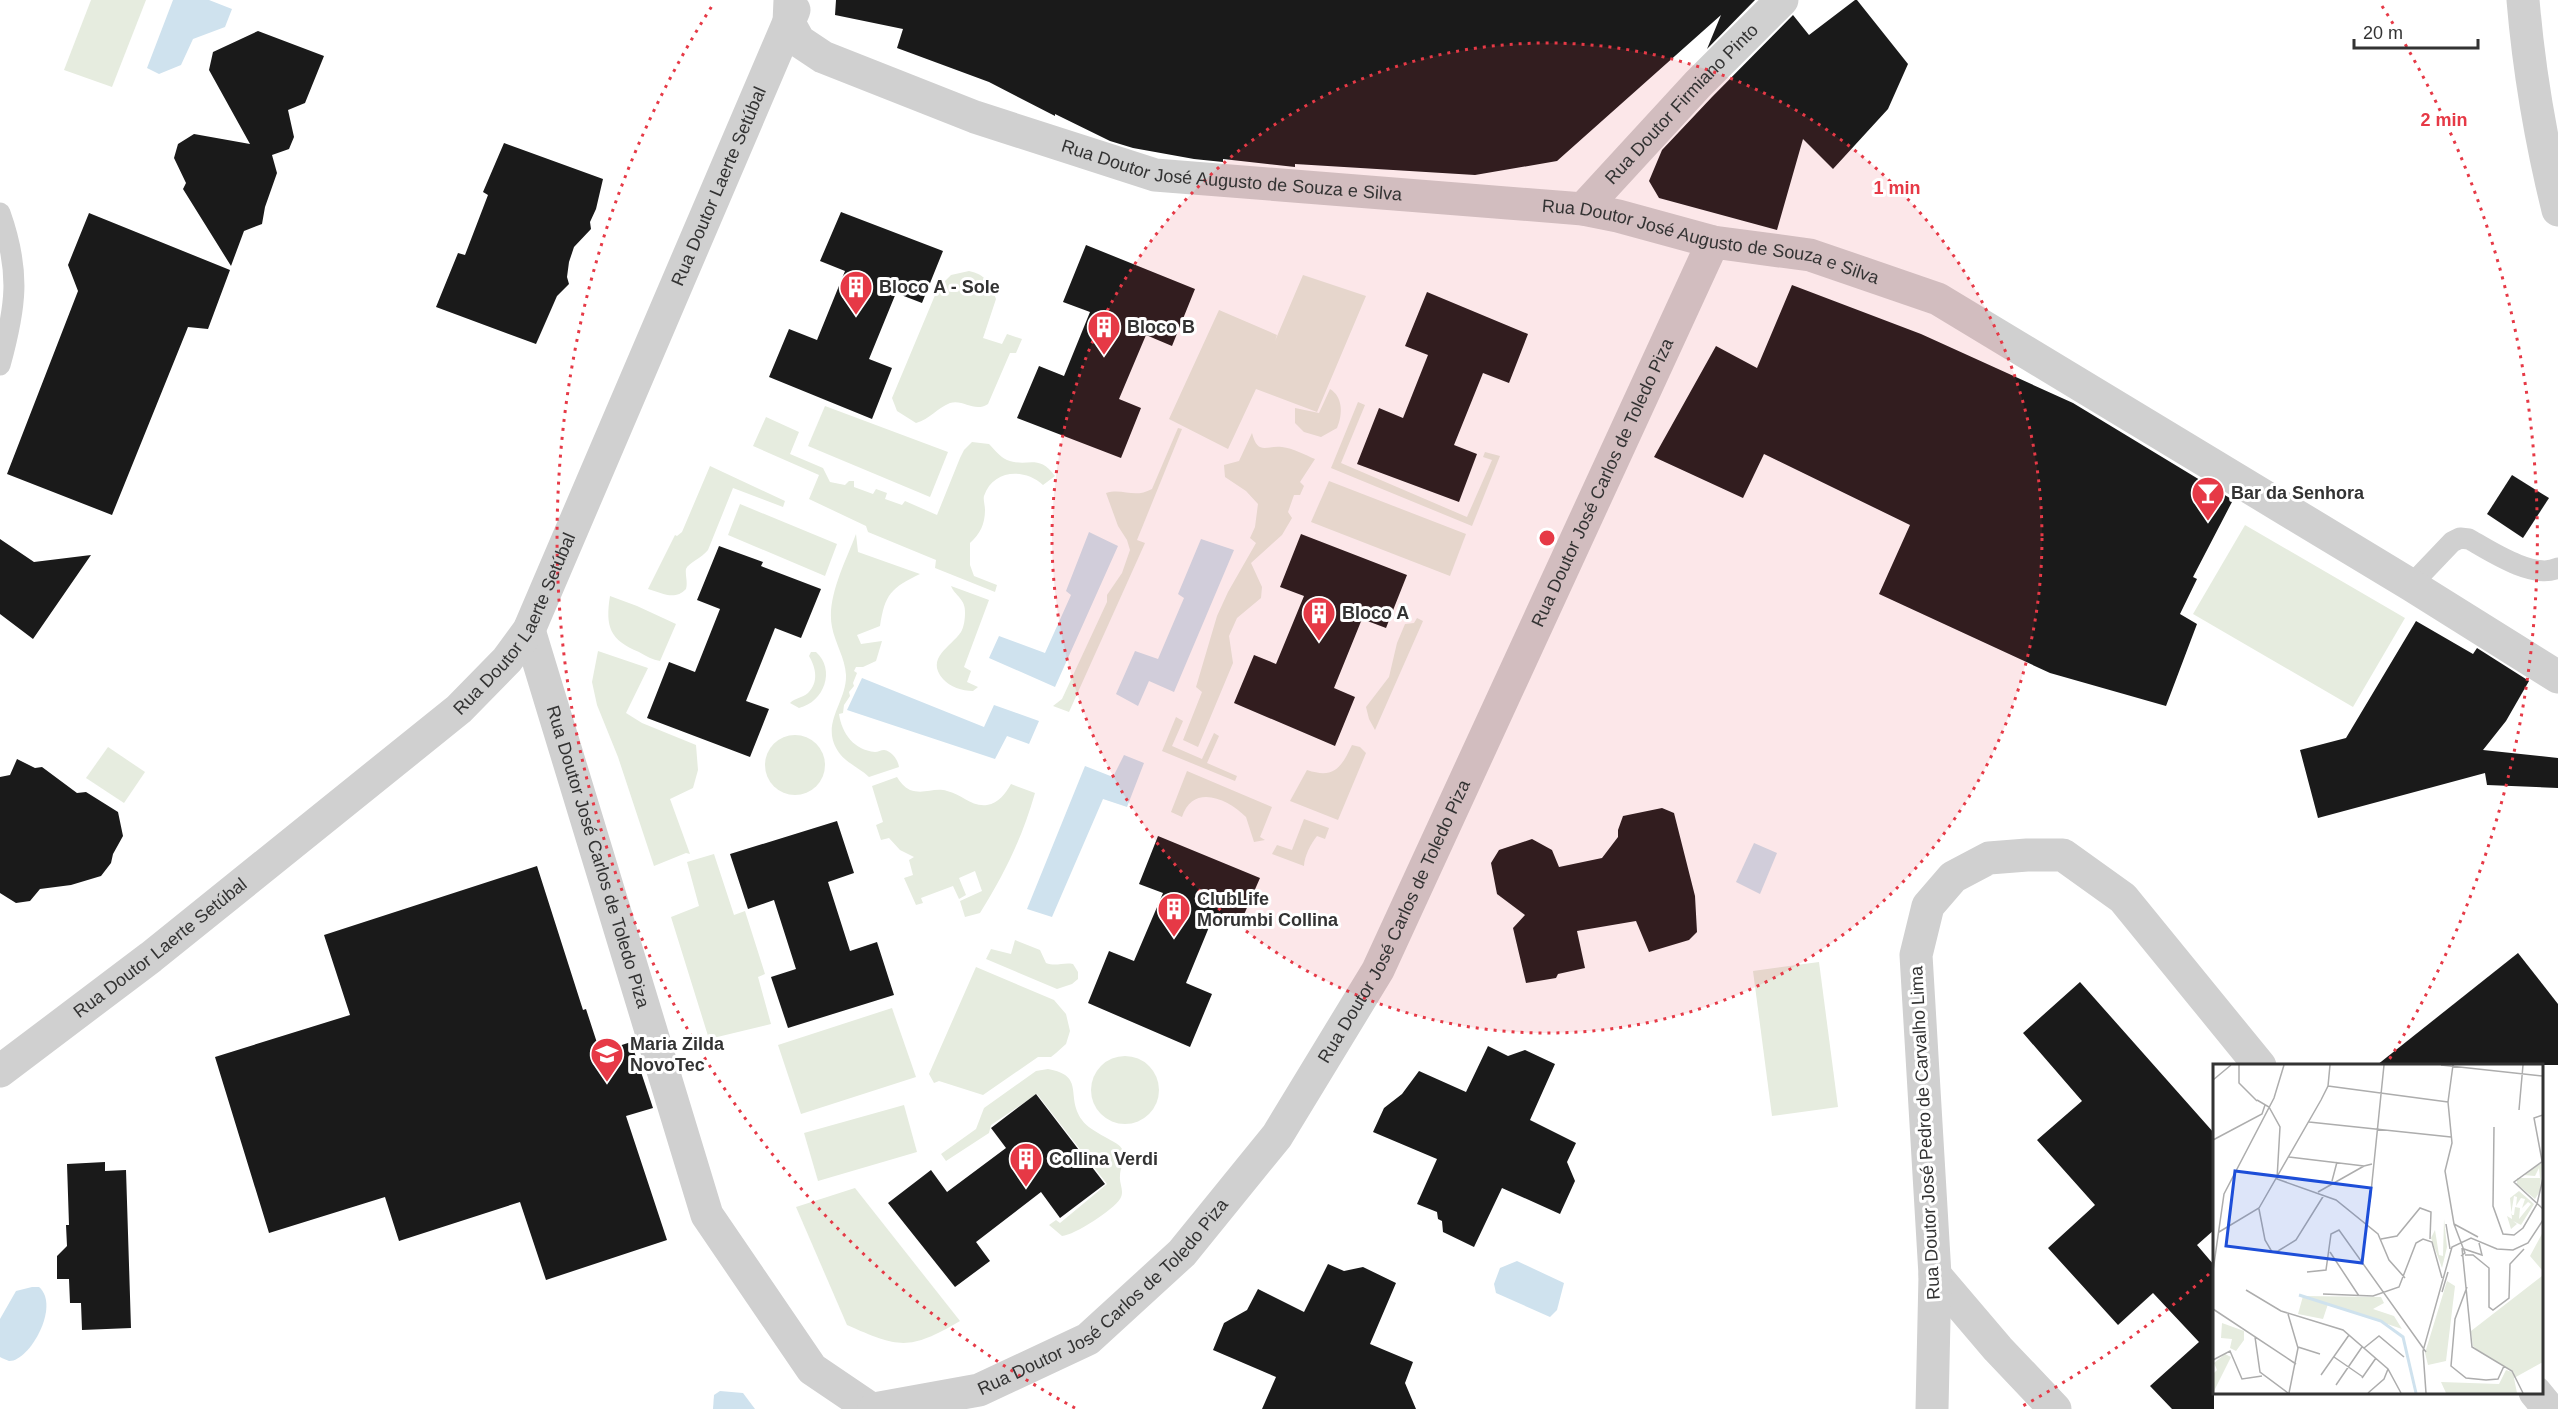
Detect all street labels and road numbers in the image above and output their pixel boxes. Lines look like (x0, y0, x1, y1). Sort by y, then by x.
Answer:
street label: Rua Doutor Firmiano Pinto (1601, 20, 1762, 188)
street label: Rua Doutor Laerte Setúbal (667, 84, 770, 289)
street label: Rua Doutor José Augusto de Souza e Silva (1059, 136, 1404, 205)
street label: Rua Doutor José Augusto de Souza e Silva (1541, 196, 1883, 288)
street label: Rua Doutor José Carlos de Toledo Piza (1527, 334, 1678, 630)
street label: Rua Doutor Laerte Setúbal (449, 530, 579, 719)
street label: Rua Doutor José Carlos de Toledo Piza (543, 703, 654, 1011)
street label: Rua Doutor José Carlos de Toledo Piza (1314, 776, 1474, 1067)
street label: Rua Doutor Laerte Setúbal (70, 874, 251, 1022)
street label: Rua Doutor José Pedro de Carvalho Lima (1906, 965, 1944, 1300)
street label: Rua Doutor José Carlos de Toledo Piza (975, 1194, 1233, 1399)

